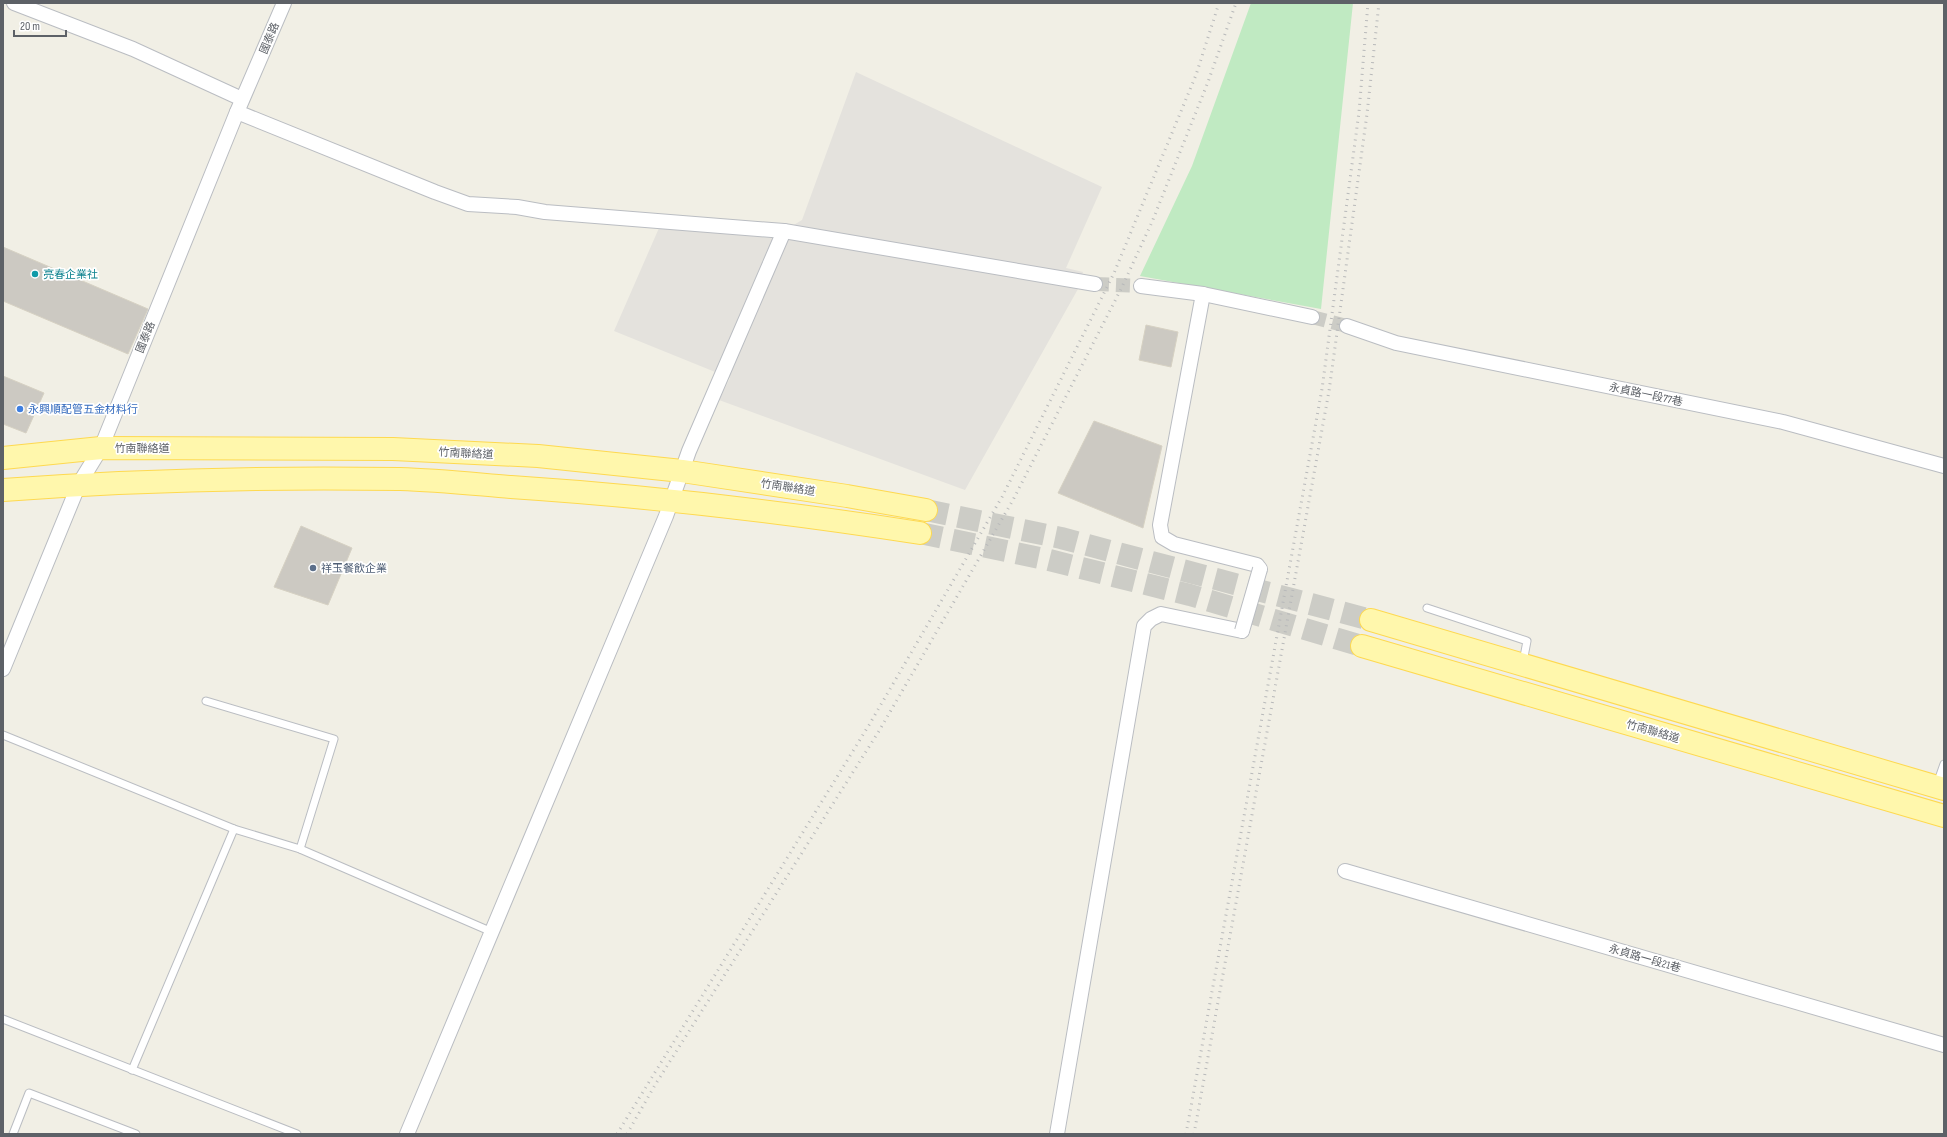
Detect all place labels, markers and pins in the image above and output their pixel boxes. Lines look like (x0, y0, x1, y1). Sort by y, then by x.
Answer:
place label: 亮春企業社 (43, 268, 98, 281)
marker: 亮春企業社 (30, 269, 40, 279)
place label: 永興順配管五金材料行 (28, 403, 138, 416)
marker: 永興順配管五金材料行 (15, 404, 25, 414)
place label: 祥玉餐飲企業 (321, 562, 387, 575)
marker: 祥玉餐飲企業 (308, 563, 318, 573)

